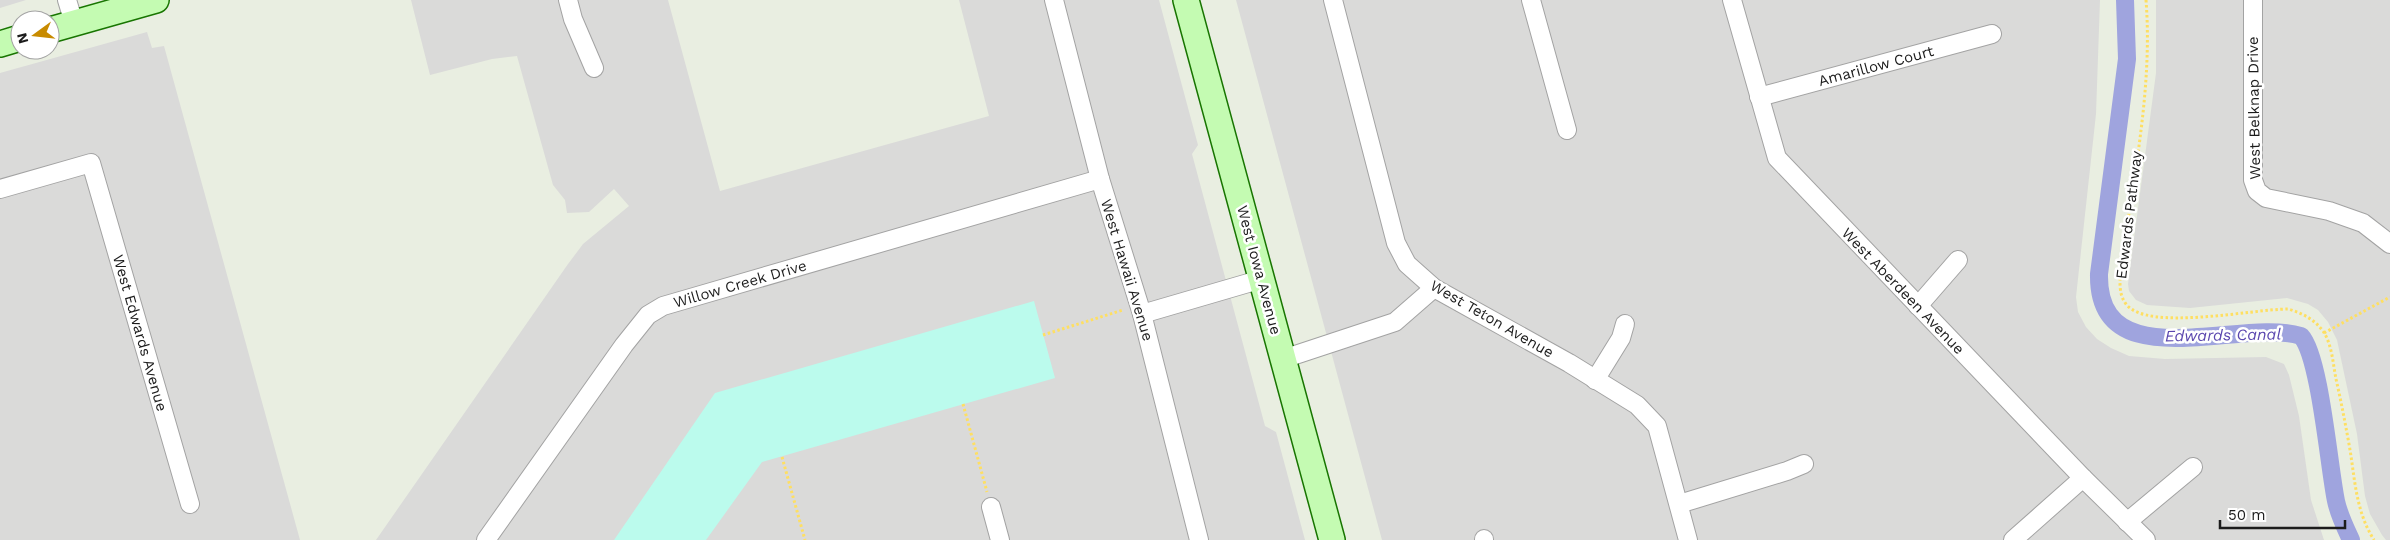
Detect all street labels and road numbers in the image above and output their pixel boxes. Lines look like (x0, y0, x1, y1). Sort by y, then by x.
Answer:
street label: West Belknap Drive (2244, 36, 2264, 180)
street label: Amarillow Court (1816, 42, 1936, 90)
street label: Edwards Pathway (2112, 150, 2146, 280)
street label: West Hawaii Avenue (1097, 197, 1157, 343)
street label: West Iowa Avenue (1233, 203, 1285, 337)
street label: West Aberdeen Avenue (1838, 224, 1968, 358)
street label: West Edwards Avenue (109, 253, 171, 413)
street label: Willow Creek Drive (671, 256, 809, 312)
street label: West Teton Avenue (1427, 276, 1557, 362)

